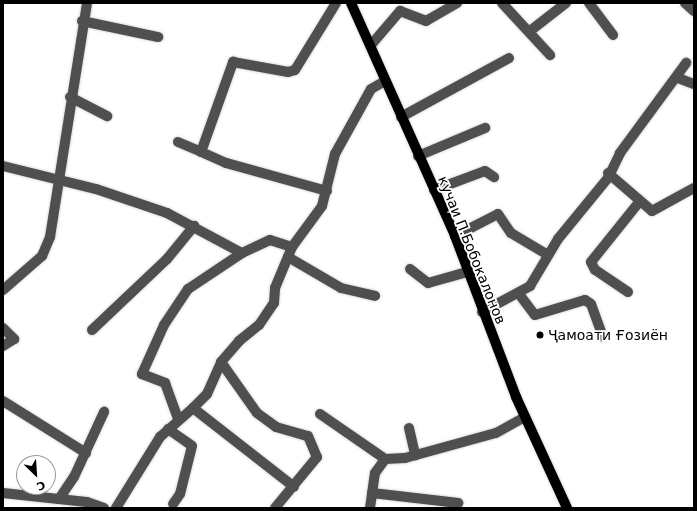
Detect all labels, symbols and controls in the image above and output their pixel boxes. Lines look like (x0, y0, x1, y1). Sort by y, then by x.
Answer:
street label: кучаи П.Бобокалонов (435, 174, 509, 326)
place label: Ҷамоати Ғозиён (548, 327, 668, 343)
marker: Ҷамоати Ғозиён (535, 330, 545, 340)
north arrow (16, 455, 56, 495)
text: С (34, 478, 47, 493)

